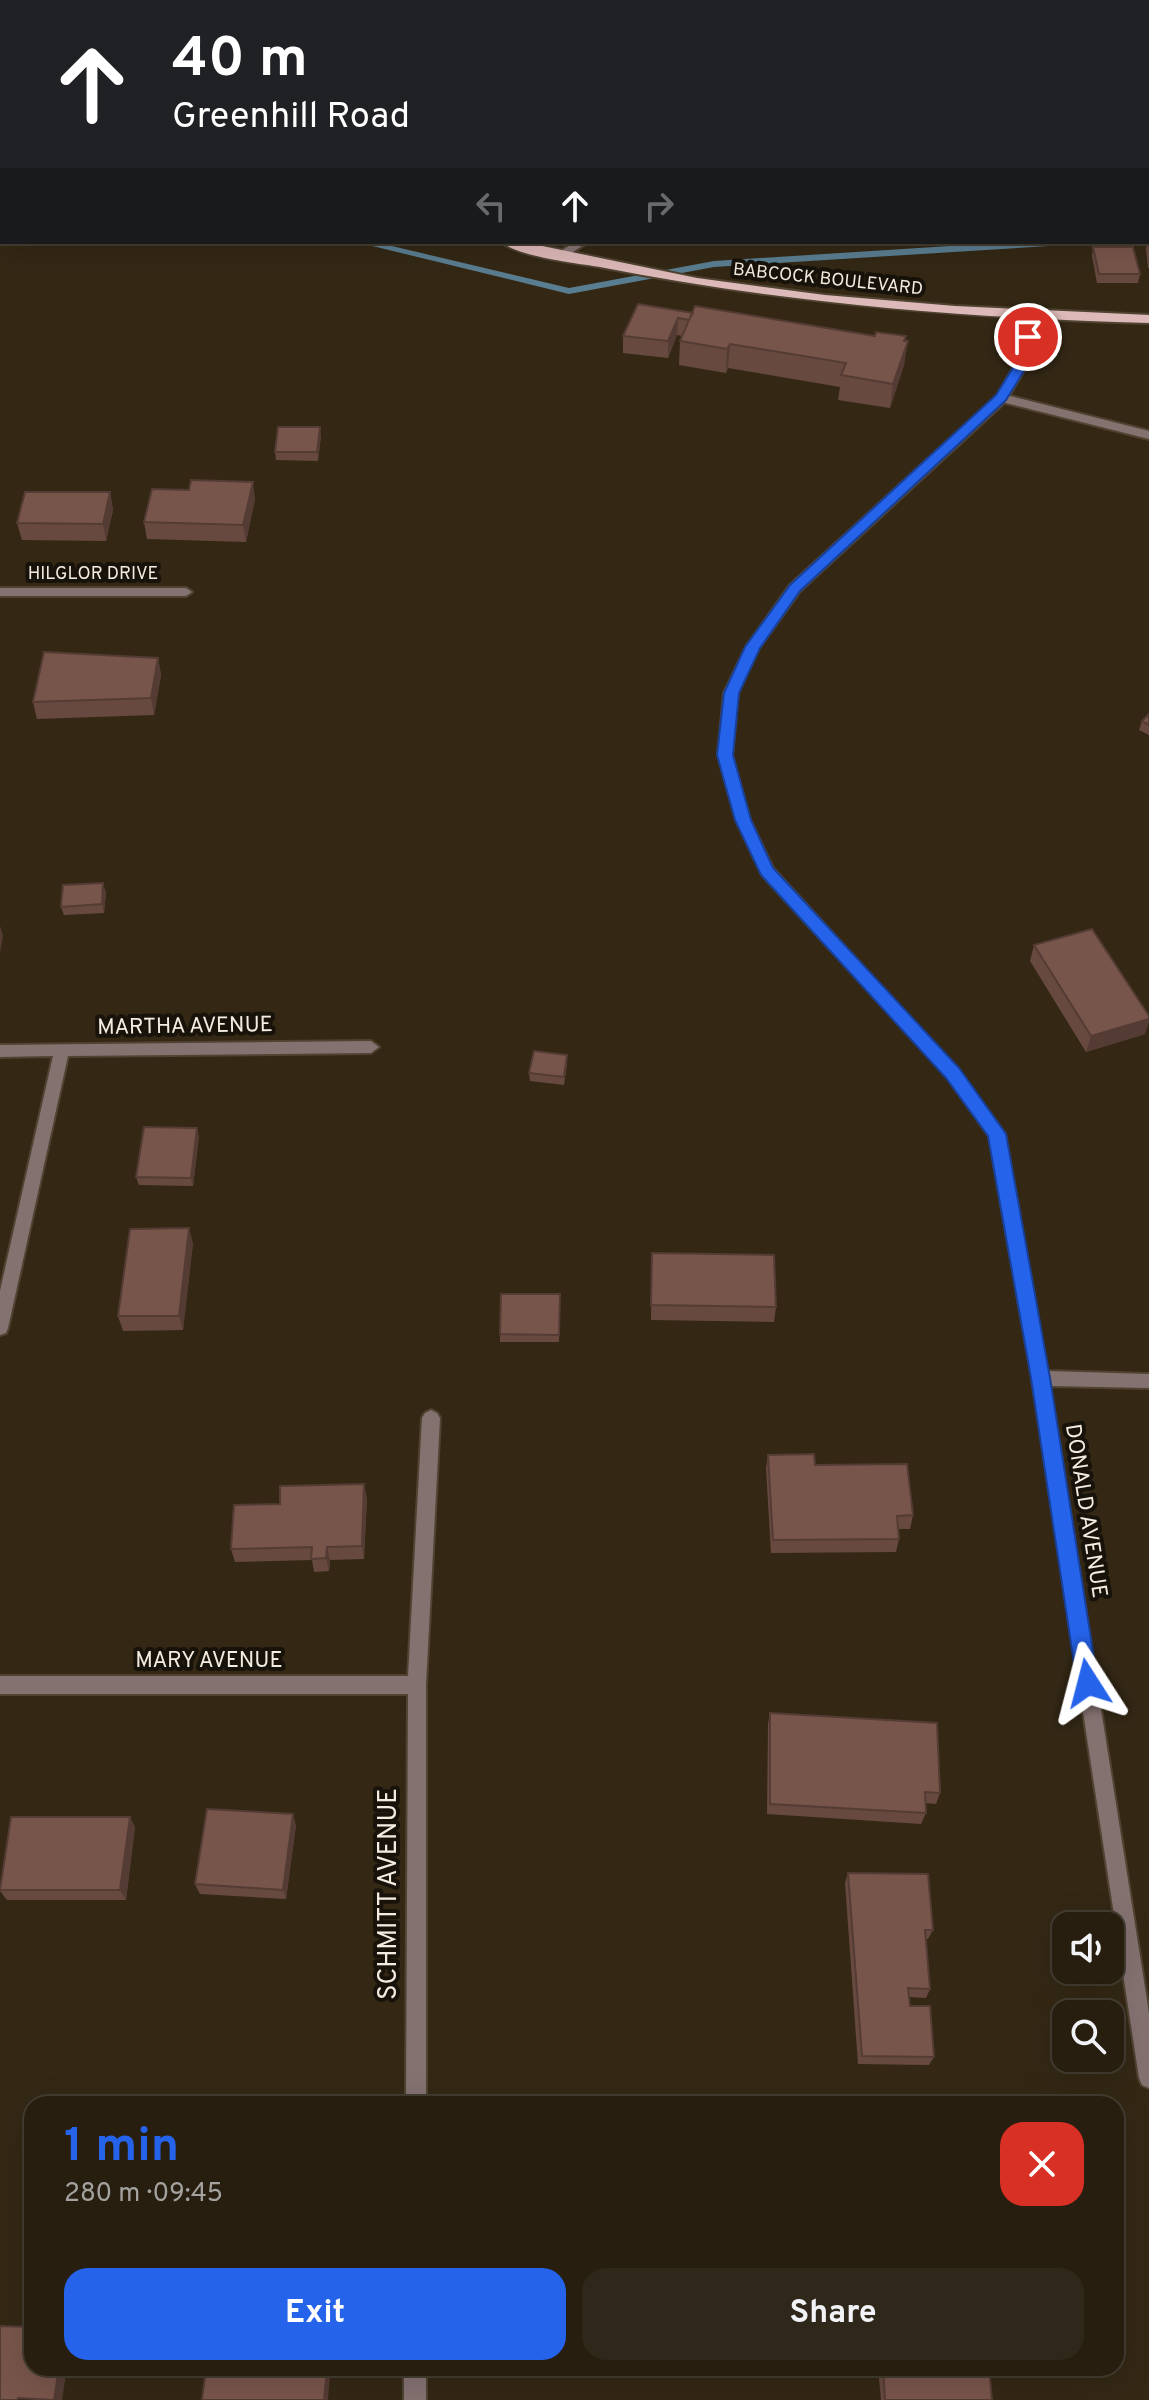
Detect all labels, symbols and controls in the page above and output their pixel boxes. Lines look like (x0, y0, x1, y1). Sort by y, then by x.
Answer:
text: 40 m (172, 26, 308, 96)
icon: ahead (40, 32, 144, 136)
text: Greenhill Road (172, 95, 410, 141)
icon: left (469, 184, 513, 228)
icon: ahead (553, 184, 597, 228)
icon: right (637, 184, 681, 228)
street label: BABCOCK BOULEVARD (732, 259, 924, 301)
pin (994, 303, 1062, 371)
icon: arrive (1006, 315, 1050, 359)
street label: HILGLOR DRIVE (28, 563, 158, 586)
street label: MARTHA AVENUE (97, 1012, 273, 1042)
street label: DONALD AVENUE (1058, 1422, 1112, 1600)
position arrow (1046, 1641, 1130, 1725)
street label: MARY AVENUE (135, 1648, 283, 1675)
street label: SCHMITT AVENUE (373, 1788, 406, 2000)
map controls (1052, 1912, 1124, 2072)
button: sound (1052, 1912, 1124, 1984)
button: search (1052, 2000, 1124, 2072)
text: 1 min (64, 2118, 179, 2178)
button: close (1000, 2122, 1084, 2206)
text: 280 m · 09:45 (64, 2178, 223, 2211)
button: Exit (64, 2268, 566, 2360)
button: Share (582, 2268, 1084, 2360)

